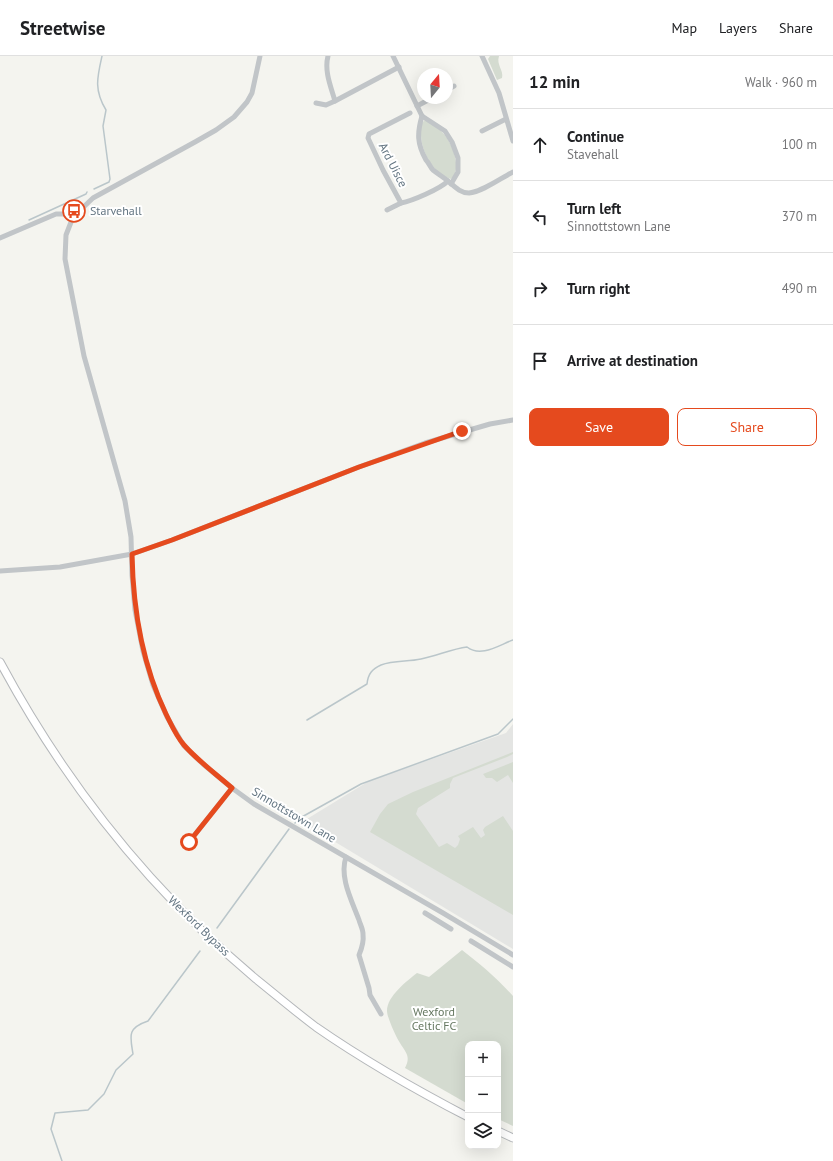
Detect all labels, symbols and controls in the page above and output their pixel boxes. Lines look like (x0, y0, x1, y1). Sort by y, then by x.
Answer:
text: Streetwise (20, 16, 105, 40)
text: Map (671, 19, 697, 37)
text: Layers (719, 19, 757, 37)
text: Share (779, 19, 813, 37)
north arrow (417, 68, 453, 104)
text: 12 min (529, 71, 580, 93)
text: Walk · 960 m (745, 74, 817, 91)
text: Continue (567, 127, 624, 146)
icon: ahead (529, 134, 551, 156)
text: 100 m (782, 136, 817, 153)
street label: Ard Uisce (376, 140, 411, 190)
text: Stavehall (567, 146, 619, 163)
bus stop icon: Starvehall (61, 198, 87, 224)
text: Turn left (567, 199, 621, 218)
place label: Starvehall (90, 203, 142, 218)
icon: left (529, 206, 551, 228)
text: 370 m (782, 208, 817, 225)
text: Sinnottstown Lane (567, 218, 671, 235)
icon: right (529, 278, 551, 300)
text: Turn right (567, 279, 630, 298)
text: 490 m (782, 280, 817, 297)
icon: arrive (529, 350, 551, 372)
text: Arrive at destination (567, 351, 698, 370)
button: Save (529, 408, 669, 446)
button: Share (677, 408, 817, 446)
route end (453, 422, 471, 440)
street label: Sinnottstown Lane (249, 783, 339, 846)
route start (180, 833, 198, 851)
street label: Wexford Bypass (165, 892, 233, 959)
park label: Wexford Celtic FC (412, 1004, 456, 1033)
map controls (465, 1041, 501, 1149)
button: + (465, 1041, 501, 1077)
button: − (465, 1077, 501, 1113)
button: layers (465, 1113, 501, 1149)

